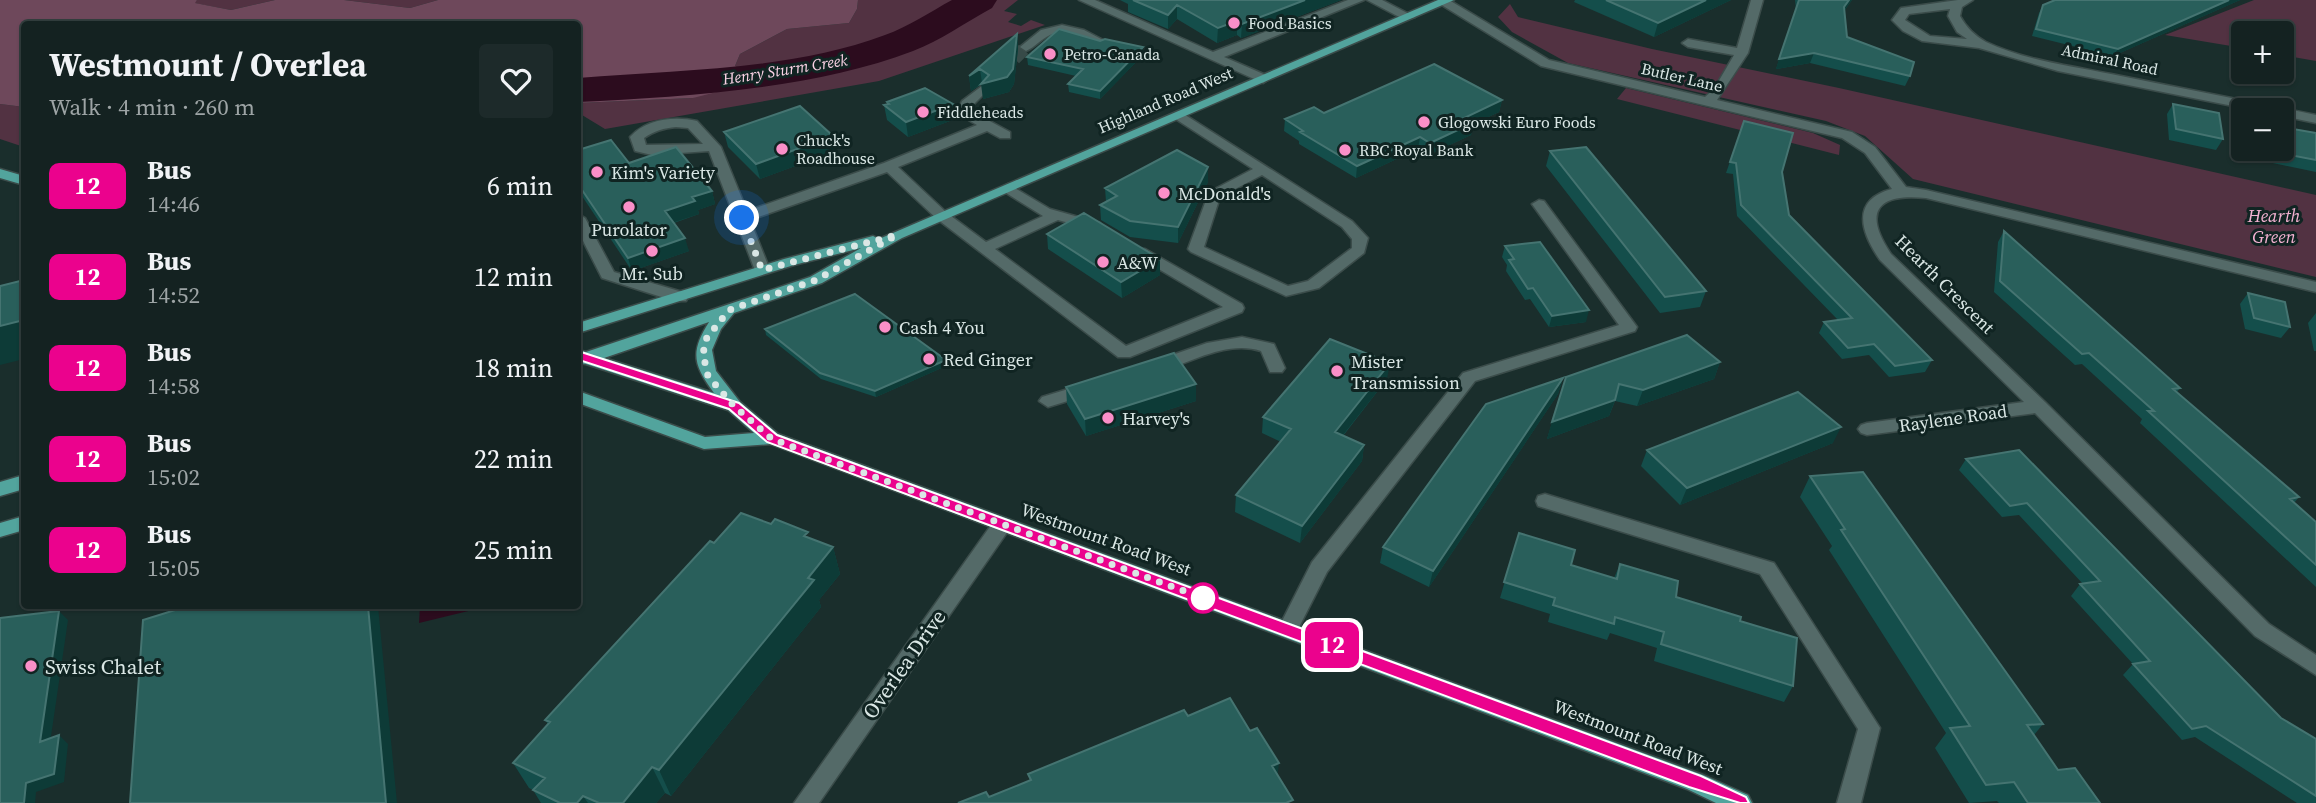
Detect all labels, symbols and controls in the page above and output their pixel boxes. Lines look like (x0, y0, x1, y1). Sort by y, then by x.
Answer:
place label: Food Basics (1248, 12, 1332, 34)
marker: Food Basics (1226, 15, 1242, 31)
map controls (2231, 21, 2294, 161)
button: + (2231, 21, 2294, 84)
street label: Admiral Road (2060, 38, 2160, 80)
text: Westmount / Overlea (49, 42, 367, 87)
place label: Petro-Canada (1064, 43, 1161, 65)
button: heart (479, 44, 553, 118)
marker: Petro-Canada (1042, 46, 1058, 62)
water label: Henry Sturm Creek (720, 48, 849, 90)
street label: Butler Lane (1639, 57, 1725, 97)
street label: Highland Road West (1094, 61, 1236, 138)
text: Walk · 4 min · 260 m (49, 91, 255, 123)
button: − (2231, 98, 2294, 161)
place label: Fiddleheads (937, 101, 1024, 123)
marker: Fiddleheads (915, 104, 931, 120)
place label: Glogowski Euro Foods (1438, 111, 1596, 133)
marker: Glogowski Euro Foods (1416, 114, 1432, 130)
place label: Chuck's Roadhouse (796, 129, 875, 169)
place label: RBC Royal Bank (1359, 139, 1473, 161)
marker: Chuck's Roadhouse (774, 141, 790, 157)
marker: RBC Royal Bank (1337, 142, 1353, 158)
text: Bus (147, 152, 191, 188)
place label: Kim's Variety (611, 160, 716, 185)
marker: Kim's Variety (589, 164, 605, 180)
text: 6 min (487, 168, 553, 204)
text: 12 (74, 169, 101, 202)
place label: McDonald's (1178, 181, 1271, 206)
marker: McDonald's (1156, 185, 1172, 201)
text: 14:46 (147, 188, 200, 220)
marker: Purolator (621, 199, 637, 215)
your location (724, 200, 759, 235)
park label: Hearth Green (2247, 203, 2301, 249)
place label: Purolator (591, 217, 667, 242)
street label: Hearth Crescent (1890, 229, 2000, 339)
text: Bus (147, 243, 191, 279)
marker: Mr. Sub (644, 243, 660, 259)
place label: A&W (1117, 250, 1159, 275)
marker: A&W (1095, 254, 1111, 270)
text: 12 min (474, 259, 553, 295)
text: 12 (74, 260, 101, 293)
place label: Mr. Sub (621, 261, 683, 286)
text: 14:52 (147, 279, 200, 311)
place label: Cash 4 You (899, 315, 985, 340)
marker: Cash 4 You (877, 319, 893, 335)
text: Bus (147, 334, 191, 370)
place label: Red Ginger (943, 347, 1033, 372)
place label: Mister Transmission (1351, 349, 1460, 395)
text: 18 min (474, 350, 553, 386)
text: 12 (74, 351, 101, 384)
marker: Red Ginger (921, 351, 937, 367)
marker: Mister Transmission (1329, 363, 1345, 379)
text: 14:58 (147, 370, 200, 402)
street label: Raylene Road (1897, 398, 2009, 438)
place label: Harvey's (1122, 406, 1190, 431)
marker: Harvey's (1100, 410, 1116, 426)
text: Bus (147, 425, 191, 461)
text: 22 min (474, 441, 553, 477)
text: 12 (74, 442, 101, 475)
text: 15:02 (147, 461, 200, 493)
street label: Westmount Road West (1017, 497, 1195, 581)
text: Bus (147, 516, 191, 552)
text: 25 min (474, 532, 553, 568)
text: 12 (74, 533, 101, 566)
text: 15:05 (147, 552, 200, 584)
unlabelled marker (1188, 583, 1218, 613)
street label: Overlea Drive (856, 604, 952, 724)
line badge: 12 (1300, 622, 1364, 668)
text: 12 (1319, 628, 1345, 661)
place label: Swiss Chalet (45, 652, 161, 681)
marker: Swiss Chalet (23, 658, 39, 674)
street label: Westmount Road West (1550, 693, 1726, 781)

